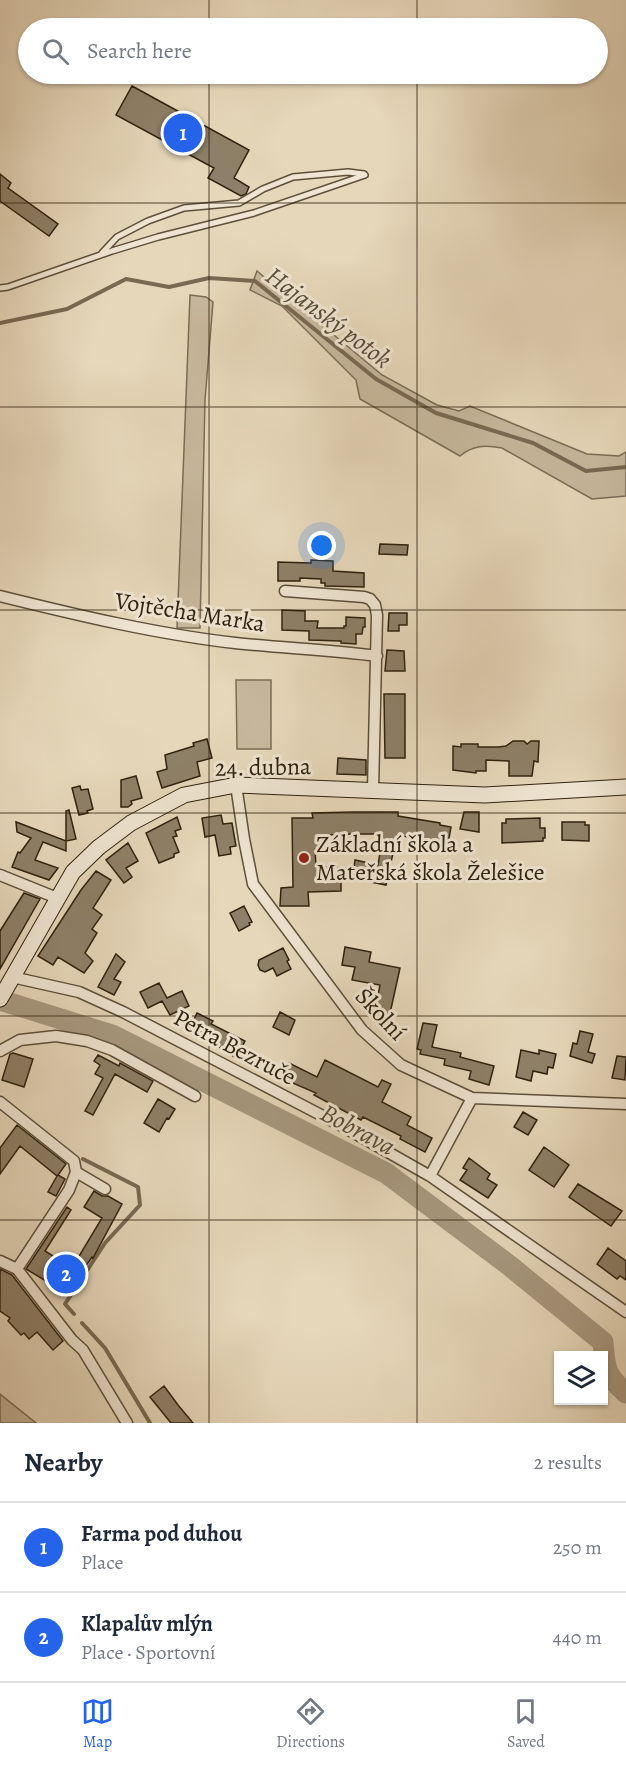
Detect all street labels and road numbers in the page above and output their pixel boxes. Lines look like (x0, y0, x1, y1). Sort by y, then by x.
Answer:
street label: Vojtěcha Marka (112, 584, 268, 640)
street label: 24. dubna (215, 750, 312, 784)
street label: Školní (348, 981, 414, 1047)
street label: Petra Bezruče (168, 1001, 302, 1093)

